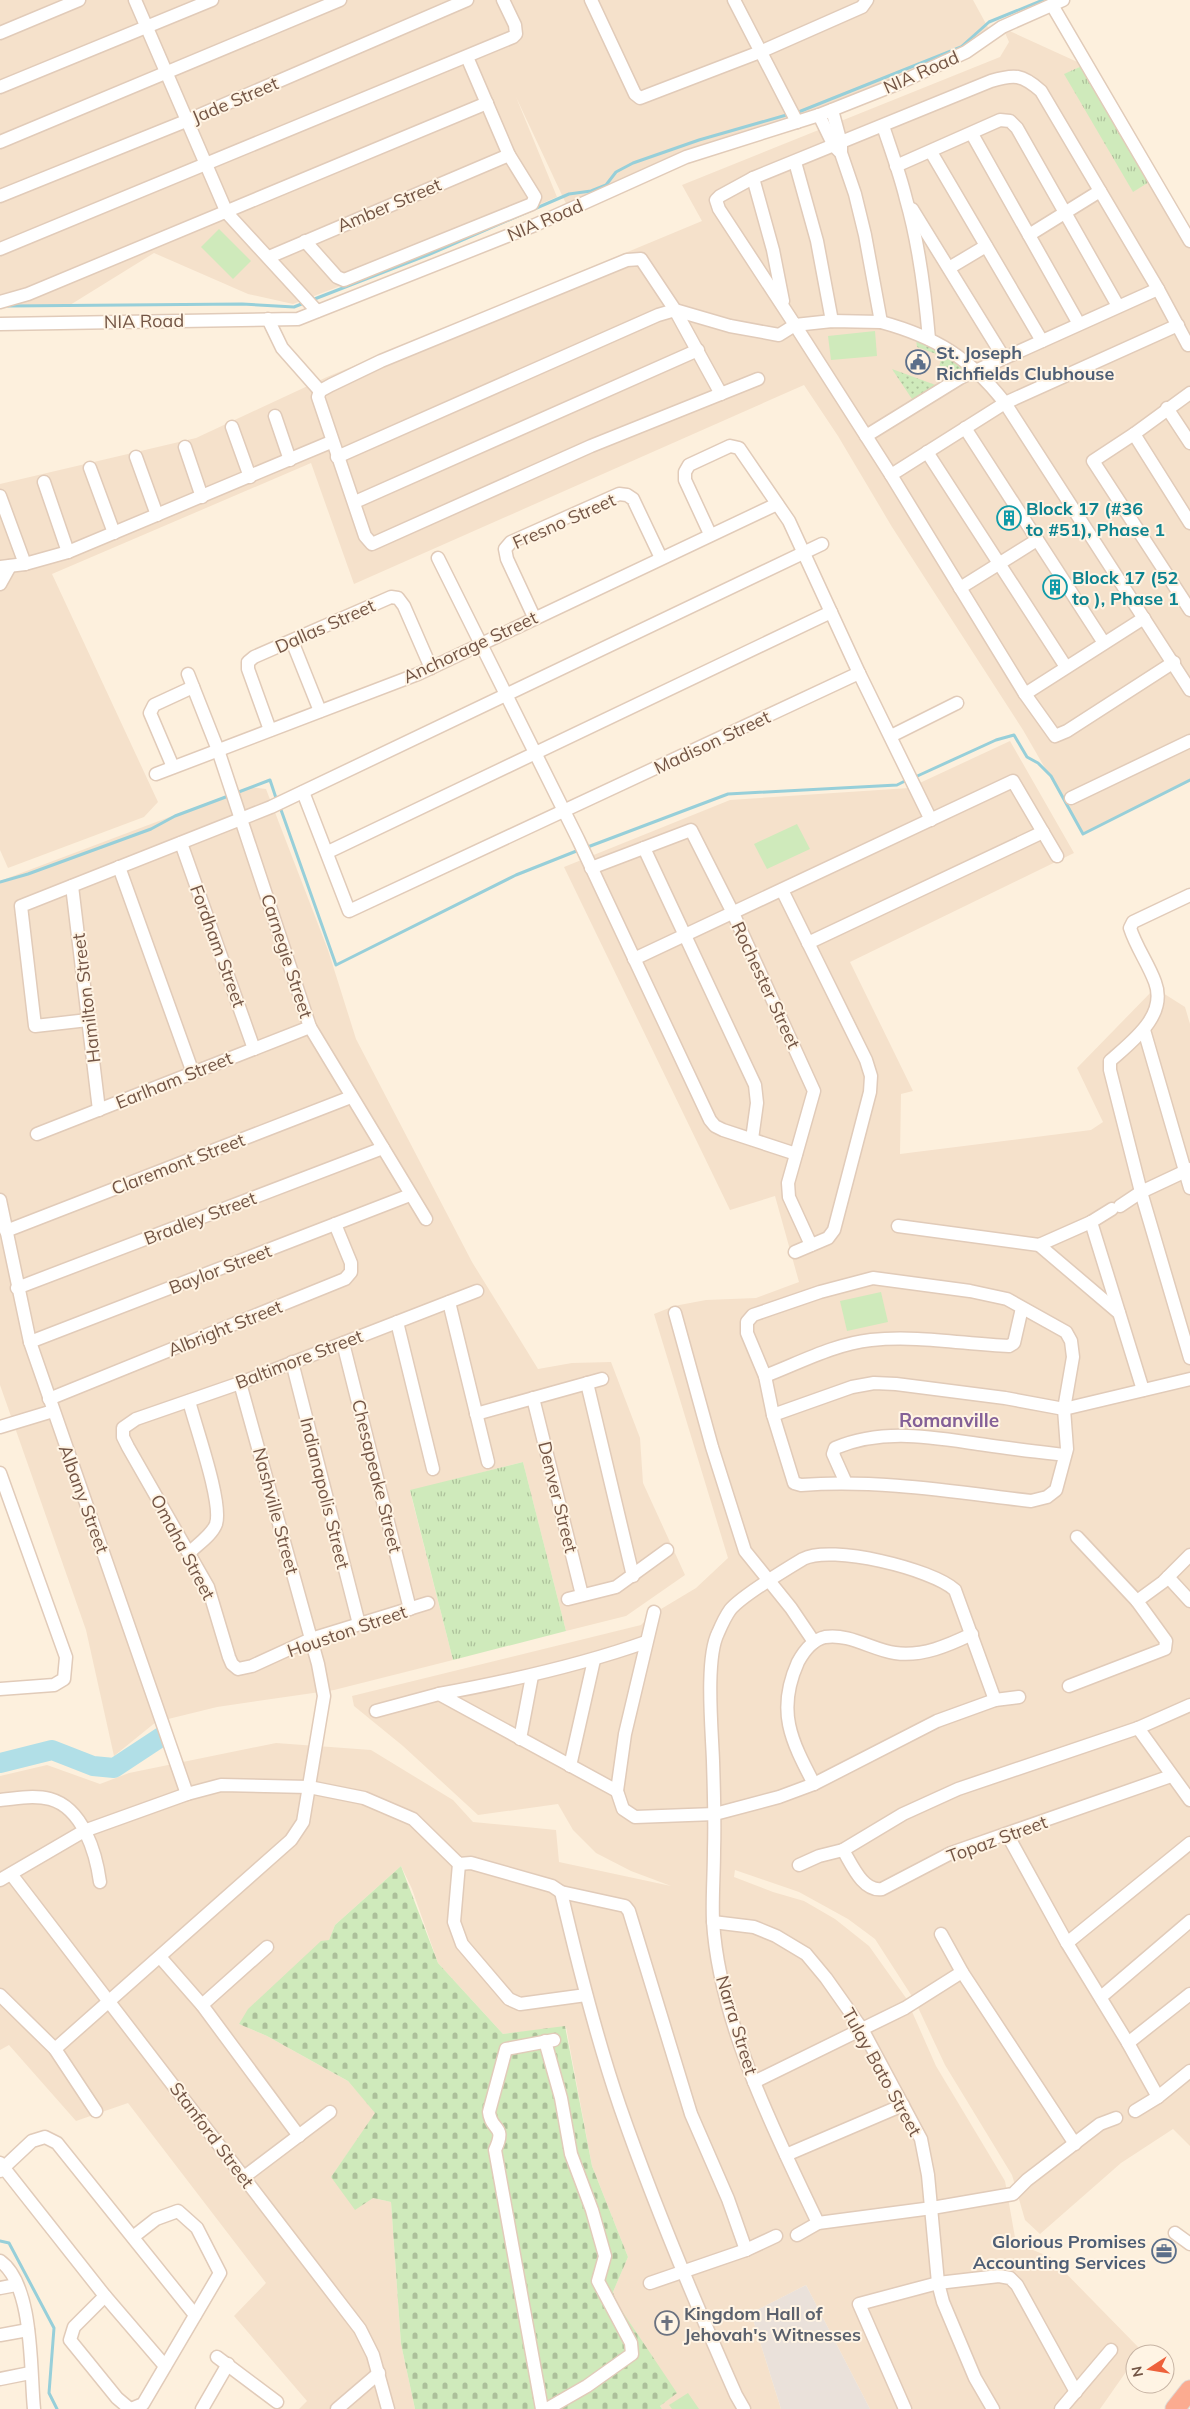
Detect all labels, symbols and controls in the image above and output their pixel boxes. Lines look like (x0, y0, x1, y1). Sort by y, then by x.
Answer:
street label: NIA Road (880, 45, 962, 99)
street label: Jade Street (188, 71, 282, 129)
street label: Amber Street (334, 173, 444, 237)
street label: NIA Road (504, 194, 586, 246)
street label: NIA Road (104, 309, 184, 333)
place label: St. Joseph Richfields Clubhouse (936, 341, 1114, 385)
public building icon: St. Joseph Richfields Clubhouse (905, 349, 931, 375)
street label: Fresno Street (509, 488, 619, 554)
place label: Block 17 (#36 to #51), Phase 1 (1026, 497, 1165, 541)
building icon: Block 17 (#36 to #51), Phase 1 (996, 505, 1022, 531)
place label: Block 17 (52 to ), Phase 1 (1072, 566, 1179, 610)
building icon: Block 17 (52 to ), Phase 1 (1042, 574, 1068, 600)
street label: Dallas Street (271, 594, 379, 658)
street label: Anchorage Street (399, 606, 541, 688)
street label: Madison Street (650, 705, 774, 779)
street label: Fordham Street (185, 882, 251, 1010)
street label: Carnegie Street (256, 891, 318, 1021)
street label: Rochester Street (726, 918, 806, 1052)
street label: Hamilton Street (67, 932, 105, 1064)
street label: Earlham Street (112, 1046, 236, 1114)
street label: Claremont Street (108, 1128, 248, 1200)
street label: Bradley Street (141, 1186, 259, 1250)
street label: Baylor Street (165, 1239, 275, 1299)
street label: Albright Street (164, 1295, 286, 1361)
street label: Baltimore Street (232, 1324, 366, 1394)
street label: Chesapeake Street (347, 1397, 407, 1555)
district label: Romanville (899, 1408, 999, 1432)
street label: Indianapolis Street (295, 1415, 355, 1571)
street label: Denver Street (533, 1439, 583, 1555)
street label: Albany Street (54, 1442, 114, 1556)
street label: Nashville Street (248, 1445, 304, 1577)
street label: Omaha Street (146, 1490, 220, 1604)
street label: Houston Street (284, 1600, 410, 1662)
street label: Topaz Street (944, 1810, 1050, 1868)
street label: Narra Street (711, 1973, 763, 2077)
street label: Tulay Bato Street (837, 2004, 927, 2140)
street label: Stanford Street (165, 2078, 259, 2192)
place label: Glorious Promises Accounting Services (973, 2230, 1146, 2274)
office icon: Glorious Promises Accounting Services (1151, 2238, 1177, 2264)
place label: Kingdom Hall of Jehovah's Witnesses (684, 2302, 861, 2346)
church icon: Kingdom Hall of Jehovah's Witnesses (654, 2310, 680, 2336)
north arrow (1125, 2344, 1175, 2394)
text: N (1127, 2365, 1147, 2379)

